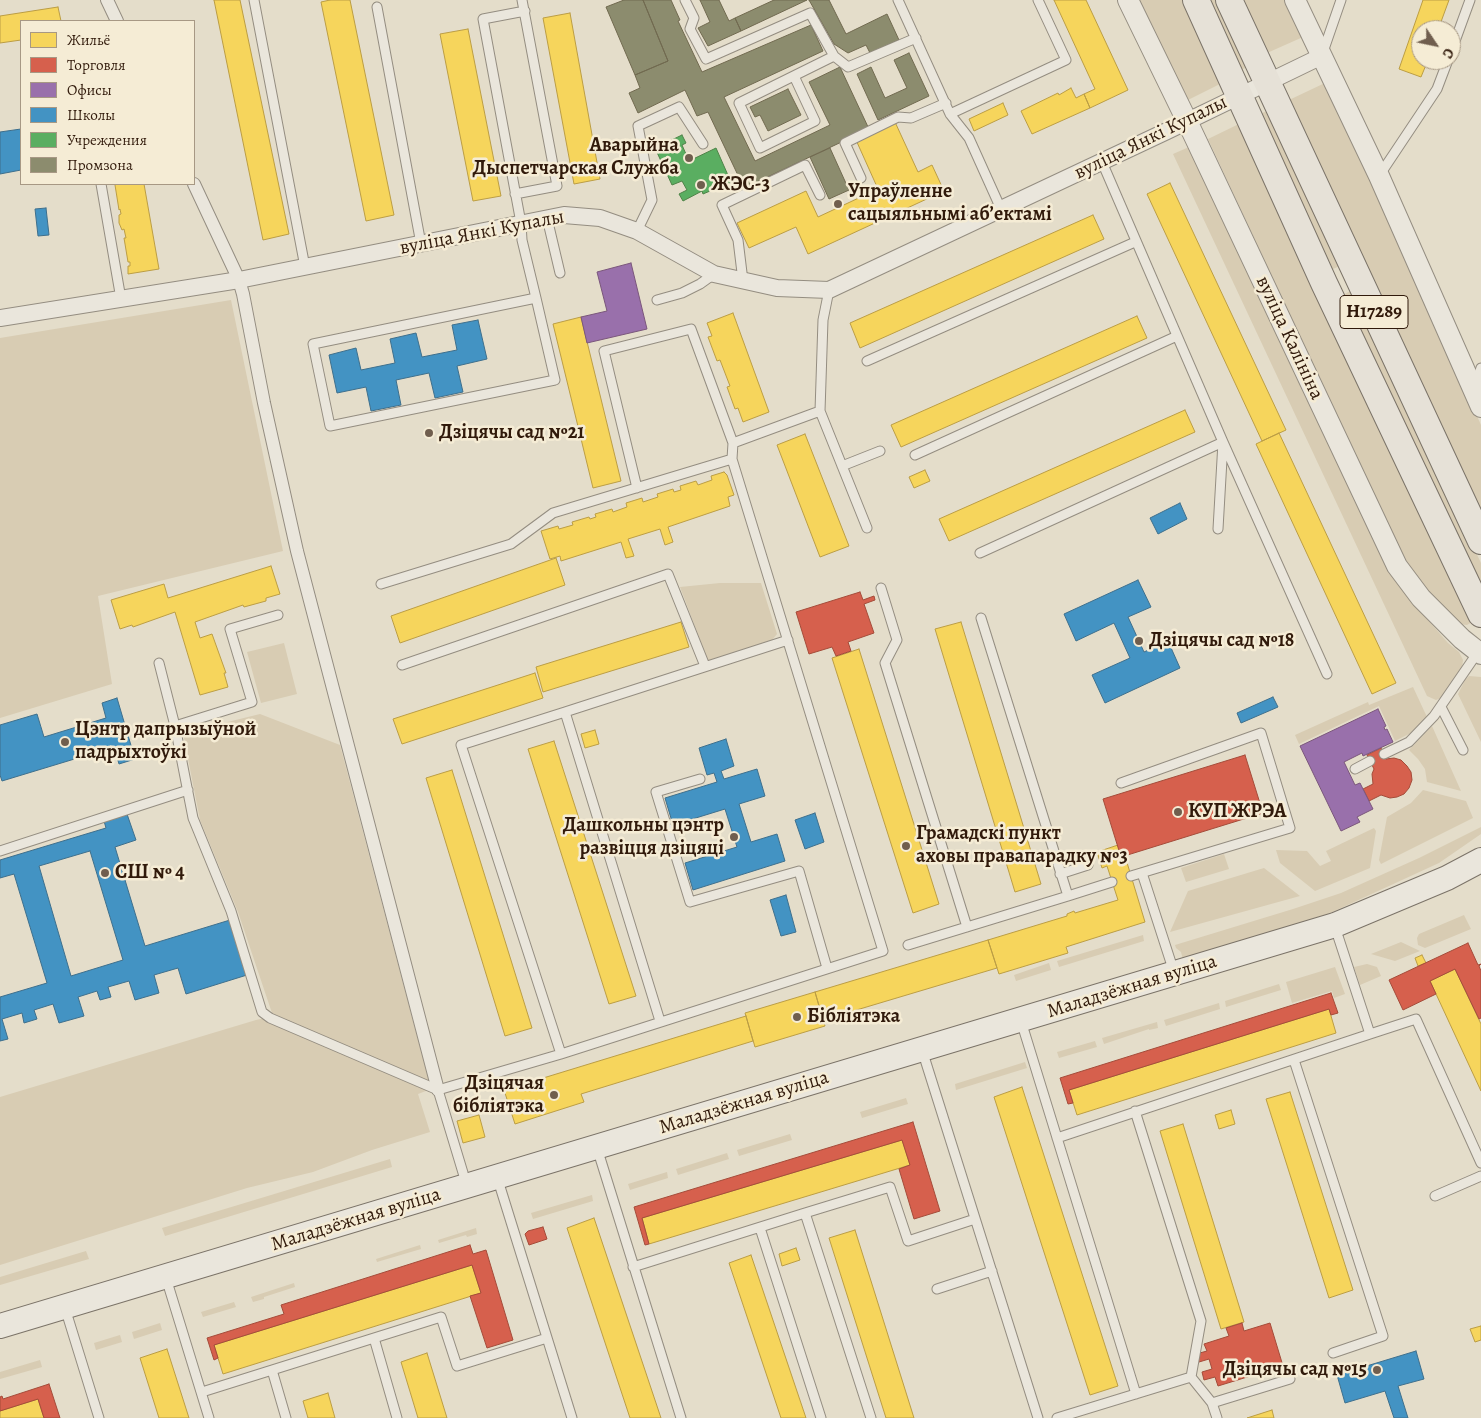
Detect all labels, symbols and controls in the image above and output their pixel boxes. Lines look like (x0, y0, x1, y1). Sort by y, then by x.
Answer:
legend (20, 20, 195, 185)
north arrow (1411, 20, 1461, 70)
text: Жильё (67, 30, 110, 50)
text: С (1438, 44, 1458, 62)
text: Торговля (67, 55, 125, 75)
text: Офисы (67, 80, 112, 100)
street label: вуліца Янкі Купалы (1071, 91, 1231, 185)
text: Школы (67, 105, 115, 125)
text: Учреждения (67, 130, 147, 150)
place label: Аварыйна Дыспетчарская Служба (472, 134, 679, 181)
marker: Аварыйна Дыспетчарская Служба (683, 152, 695, 164)
text: Промзона (67, 155, 133, 175)
place label: ЖЭС-3 (711, 173, 770, 197)
marker: ЖЭС-3 (695, 179, 707, 191)
place label: Упраўленне сацыяльнымі абʼектамі (848, 180, 1052, 227)
marker: Упраўленне сацыяльнымі абʼектамі (832, 198, 844, 210)
street label: вуліца Янкі Купалы (398, 205, 566, 261)
street label: вуліца Калініна (1250, 272, 1328, 404)
road number: Н17289 (1340, 296, 1408, 328)
place label: Дзіцячы сад №21 (439, 421, 584, 445)
marker: Дзіцячы сад №21 (423, 427, 435, 439)
place label: Дзіцячы сад №18 (1149, 629, 1294, 653)
marker: Дзіцячы сад №18 (1133, 635, 1145, 647)
place label: Цэнтр дапрызыўной падрыхтоўкі (75, 718, 256, 765)
marker: Цэнтр дапрызыўной падрыхтоўкі (59, 736, 71, 748)
place label: КУП ЖРЭА (1188, 800, 1286, 824)
marker: КУП ЖРЭА (1172, 806, 1184, 818)
place label: Дашкольны цэнтр развіцця дзіцяці (563, 814, 724, 861)
place label: Грамадскі пункт аховы правапарадку №3 (916, 822, 1128, 869)
marker: Дашкольны цэнтр развіцця дзіцяці (728, 831, 740, 843)
marker: Грамадскі пункт аховы правапарадку №3 (900, 840, 912, 852)
place label: СШ № 4 (115, 861, 185, 885)
marker: СШ № 4 (99, 867, 111, 879)
street label: Маладзёжная вуліца (1044, 950, 1220, 1024)
place label: Бібліятэка (807, 1005, 900, 1029)
marker: Бібліятэка (791, 1011, 803, 1023)
street label: Маладзёжная вуліца (656, 1066, 832, 1140)
place label: Дзіцячая бібліятэка (453, 1072, 544, 1119)
marker: Дзіцячая бібліятэка (548, 1089, 560, 1101)
street label: Маладзёжная вуліца (268, 1183, 444, 1257)
place label: Дзіцячы сад №15 (1223, 1358, 1367, 1382)
marker: Дзіцячы сад №15 (1371, 1364, 1383, 1376)

